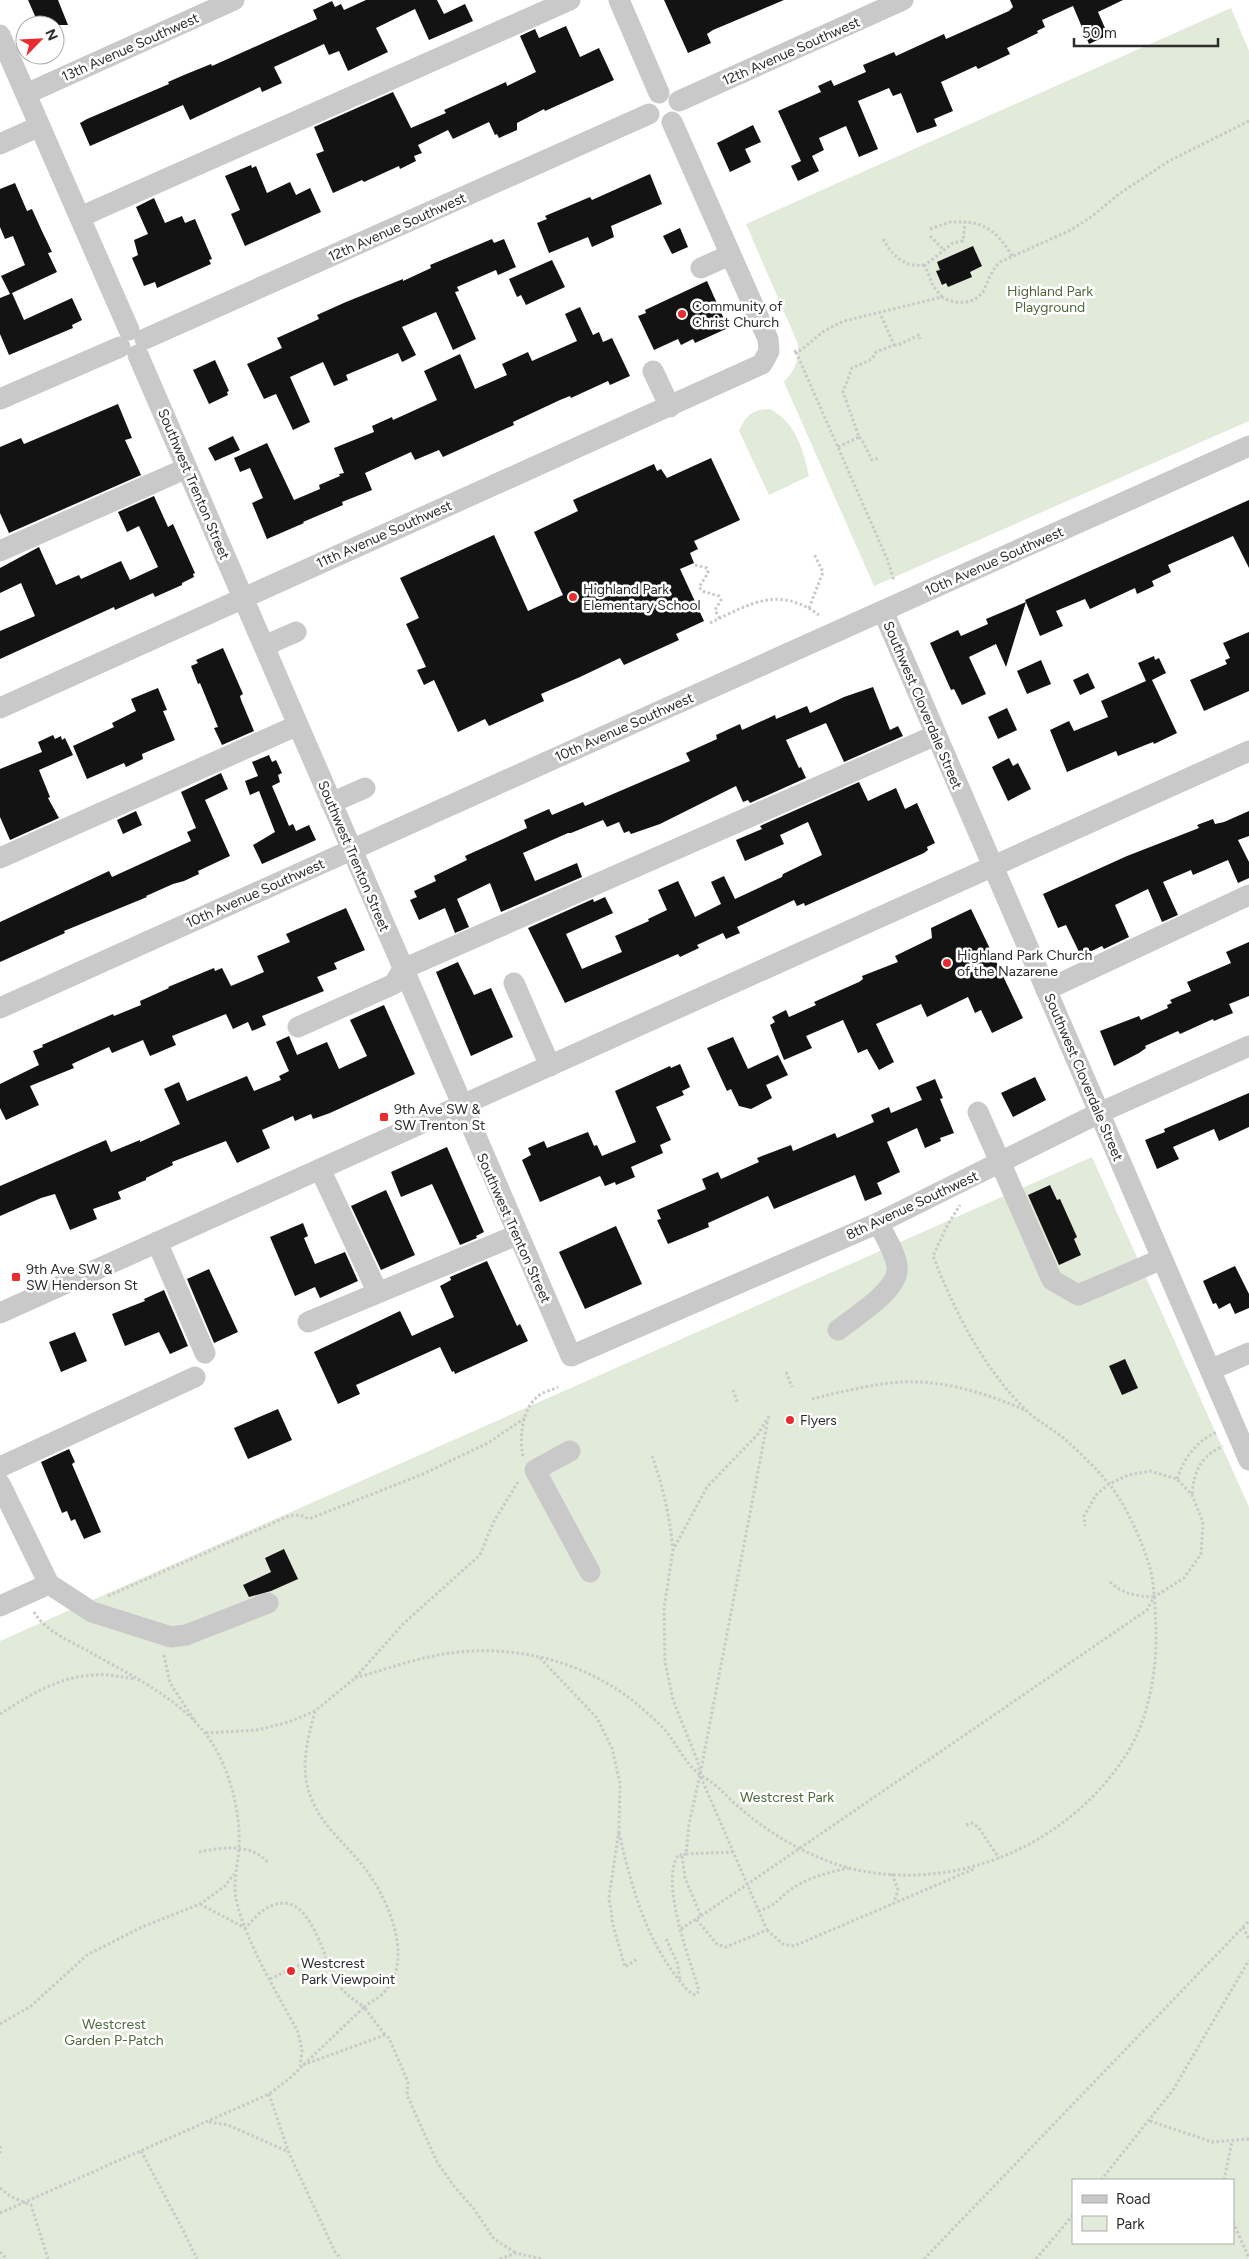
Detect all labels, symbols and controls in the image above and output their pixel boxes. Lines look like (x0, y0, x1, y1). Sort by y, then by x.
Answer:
street label: 13th Avenue Southwest (59, 9, 202, 85)
street label: 12th Avenue Southwest (720, 13, 863, 89)
north arrow (15, 15, 65, 65)
scale bar (1074, 15, 1218, 47)
text: 50 m (1082, 24, 1117, 42)
text: N (41, 27, 61, 43)
street label: 12th Avenue Southwest (326, 189, 469, 265)
park label: Highland Park Playground (1007, 283, 1093, 316)
place label: Community of Christ Church (692, 298, 783, 331)
marker: Community of Christ Church (676, 308, 688, 320)
street label: Southwest Trenton Street (154, 406, 233, 562)
street label: 11th Avenue Southwest (314, 497, 455, 572)
street label: 10th Avenue Southwest (922, 523, 1066, 600)
place label: Highland Park Elementary School (583, 581, 701, 614)
marker: Highland Park Elementary School (567, 591, 579, 603)
street label: Southwest Cloverdale Street (879, 619, 966, 792)
street label: 10th Avenue Southwest (552, 689, 696, 766)
street label: Southwest Trenton Street (314, 778, 393, 934)
street label: 10th Avenue Southwest (183, 855, 327, 932)
place label: Highland Park Church of the Nazarene (957, 947, 1093, 980)
marker: Highland Park Church of the Nazarene (941, 957, 953, 969)
street label: Southwest Cloverdale Street (1040, 991, 1127, 1164)
place label: 9th Ave SW & SW Trenton St (394, 1101, 485, 1134)
marker: 9th Ave SW & SW Trenton St (378, 1111, 390, 1123)
street label: Southwest Trenton Street (473, 1151, 554, 1306)
street label: 8th Avenue Southwest (843, 1167, 981, 1244)
place label: 9th Ave SW & SW Henderson St (26, 1261, 138, 1294)
marker: 9th Ave SW & SW Henderson St (10, 1271, 22, 1283)
place label: Flyers (800, 1412, 837, 1429)
marker: Flyers (784, 1414, 796, 1426)
park label: Westcrest Park (740, 1789, 834, 1806)
place label: Westcrest Park Viewpoint (301, 1955, 395, 1988)
marker: Westcrest Park Viewpoint (285, 1965, 297, 1977)
park label: Westcrest Garden P-Patch (64, 2016, 164, 2049)
legend (1072, 2179, 1234, 2244)
text: Road (1116, 2190, 1151, 2208)
text: Park (1116, 2215, 1145, 2233)

